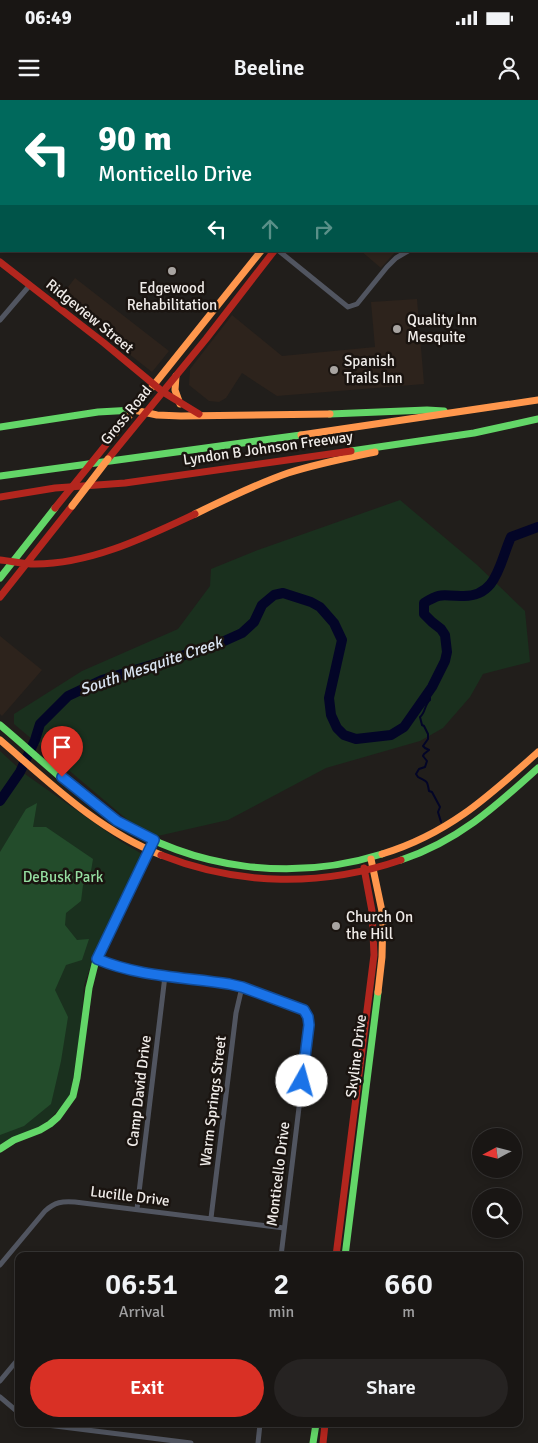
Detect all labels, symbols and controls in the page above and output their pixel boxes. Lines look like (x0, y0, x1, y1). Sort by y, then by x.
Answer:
text: 06:49 (25, 6, 72, 30)
icon: menu (15, 54, 43, 82)
text: Beeline (233, 54, 305, 81)
icon: person (495, 54, 523, 82)
text: 90 m (98, 117, 172, 160)
icon: left (15, 120, 80, 185)
text: Monticello Drive (98, 160, 252, 187)
icon: left (203, 215, 231, 243)
icon: ahead (256, 215, 284, 243)
icon: right (309, 215, 337, 243)
marker: Edgewood Rehabilitation (166, 265, 178, 277)
street label: Ridgeview Street (43, 275, 137, 357)
place label: Edgewood Rehabilitation (127, 279, 217, 314)
place label: Quality Inn Mesquite (407, 311, 477, 346)
marker: Quality Inn Mesquite (391, 323, 403, 335)
place label: Spanish Trails Inn (344, 352, 403, 387)
marker: Spanish Trails Inn (328, 364, 340, 376)
street label: Gross Road (97, 382, 155, 448)
street label: Lyndon B Johnson Freeway (182, 427, 354, 469)
water label: South Mesquite Creek (77, 632, 227, 700)
pin (41, 726, 83, 777)
icon: arrive (48, 733, 76, 761)
park label: DeBusk Park (23, 868, 104, 886)
place label: Church On the Hill (346, 908, 413, 943)
marker: Church On the Hill (330, 920, 342, 932)
street label: Skyline Drive (342, 1013, 370, 1099)
street label: Camp David Drive (123, 1034, 155, 1148)
street label: Warm Springs Street (196, 1035, 230, 1167)
position arrow (275, 1054, 327, 1106)
street label: Monticello Drive (263, 1121, 293, 1227)
north arrow (472, 1128, 522, 1178)
map controls (472, 1128, 522, 1238)
street label: Lucille Drive (89, 1182, 171, 1210)
button: search (472, 1188, 522, 1238)
text: 06:51 (105, 1266, 178, 1303)
text: 2 (273, 1266, 289, 1303)
text: 660 (384, 1266, 433, 1303)
text: Arrival (119, 1302, 165, 1322)
text: min (268, 1302, 294, 1322)
text: m (402, 1302, 415, 1322)
button: Exit (30, 1359, 264, 1417)
button: Share (274, 1359, 508, 1417)

